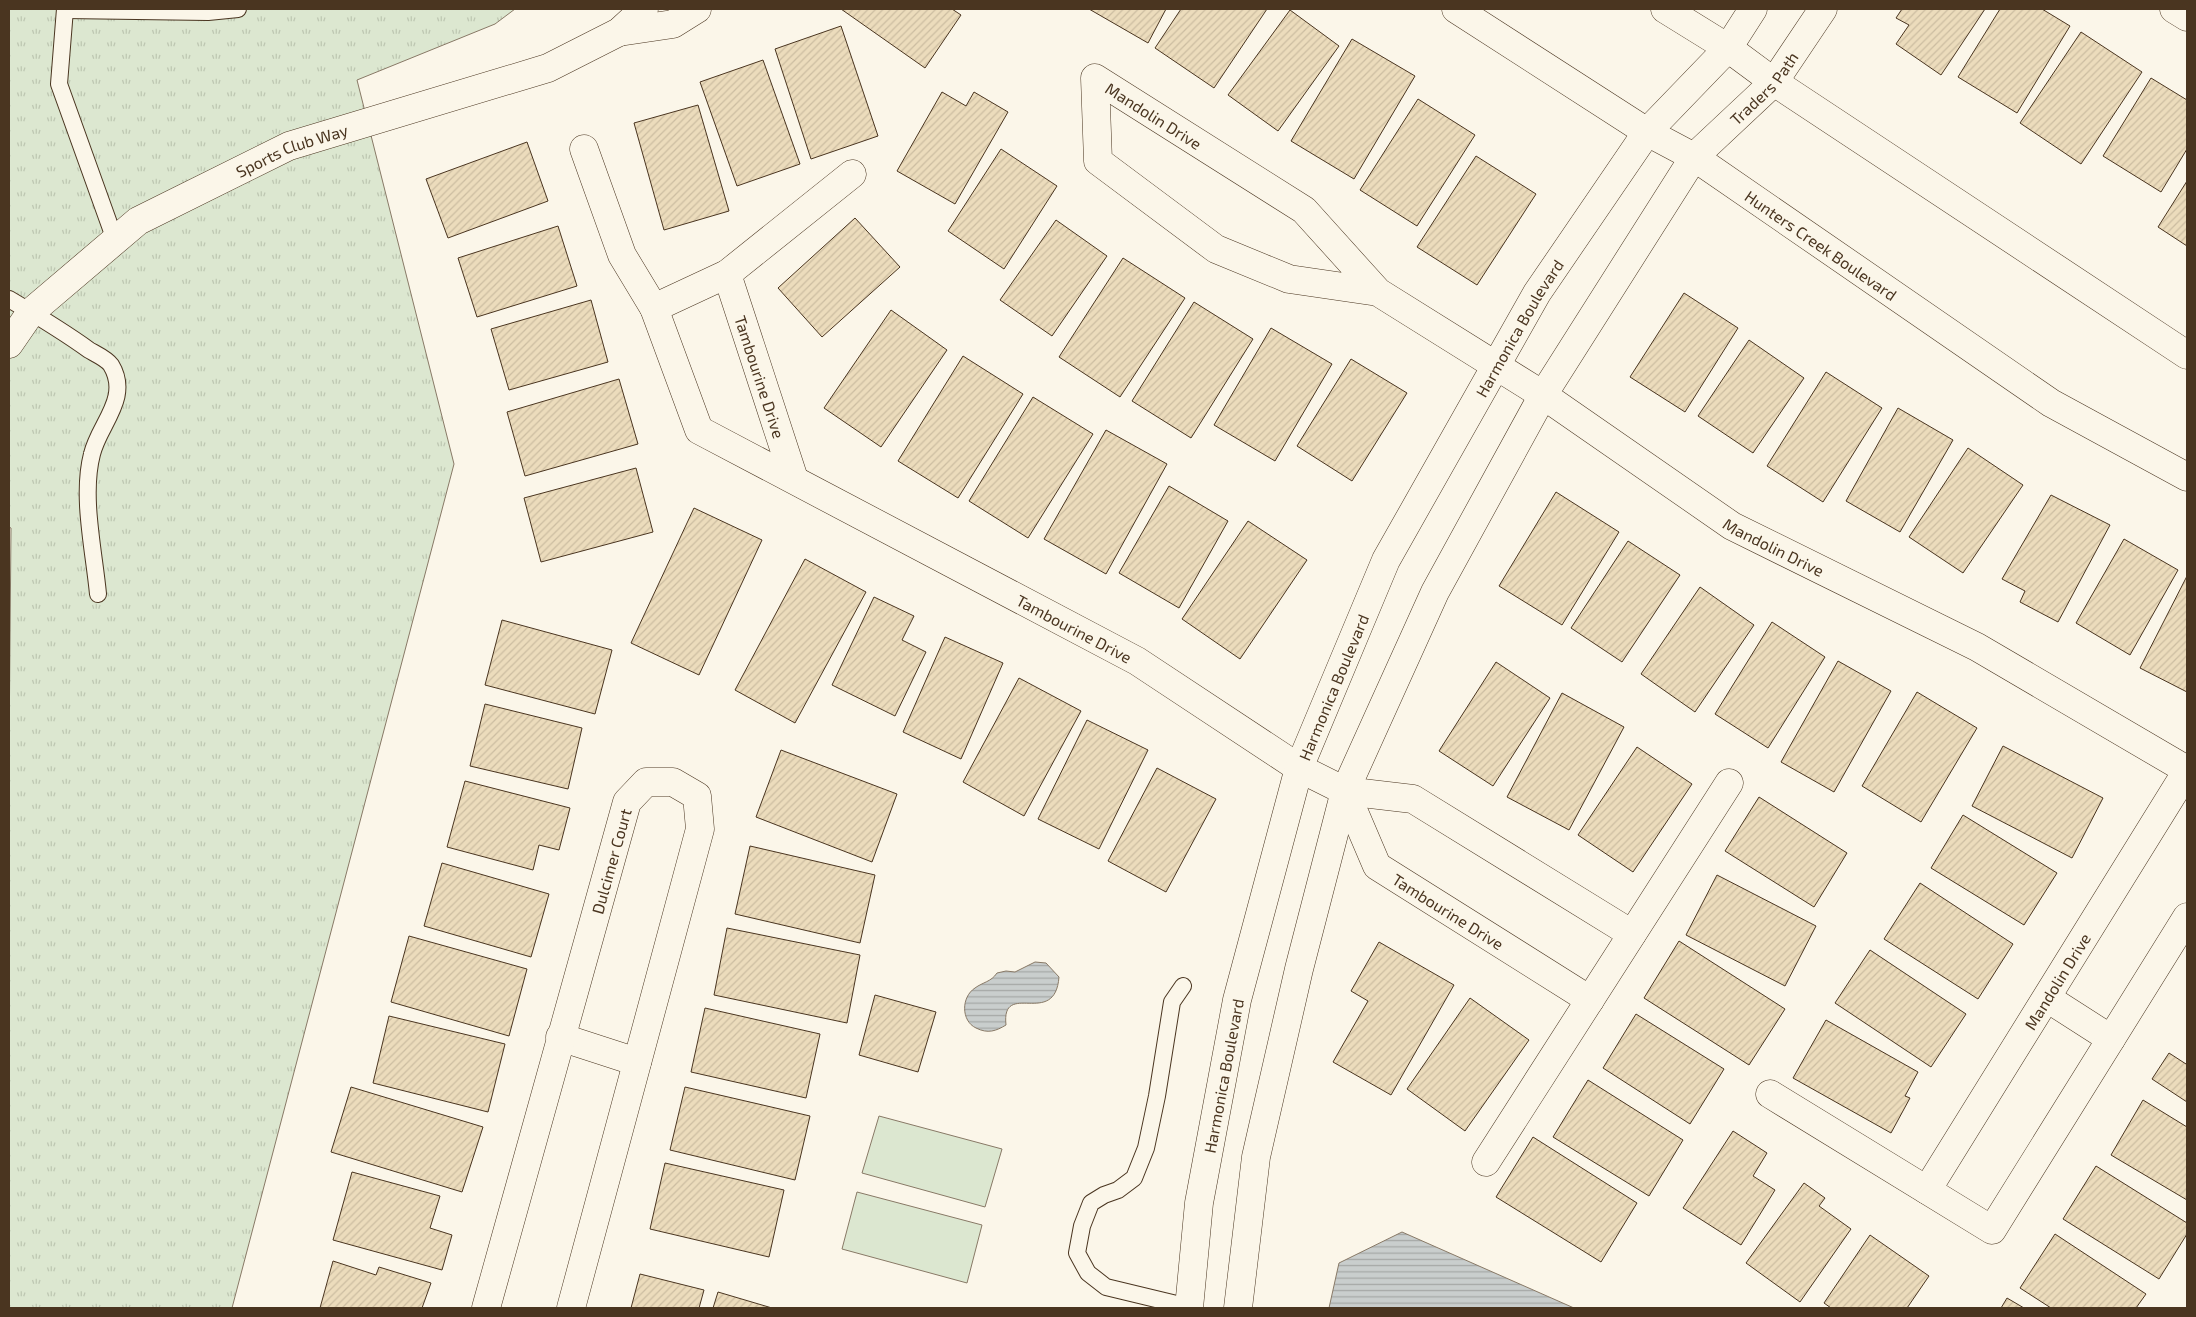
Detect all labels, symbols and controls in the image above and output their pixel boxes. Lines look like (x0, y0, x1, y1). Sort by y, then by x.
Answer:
street label: Traders Path (1725, 48, 1801, 128)
street label: Mandolin Drive (1102, 78, 1206, 153)
street label: Sports Club Way (232, 119, 350, 181)
street label: Hunters Creek Boulevard (1742, 186, 1901, 304)
street label: Harmonica Boulevard (1471, 255, 1567, 400)
street label: Tambourine Drive (732, 313, 789, 440)
street label: Mandolin Drive (1720, 513, 1827, 580)
street label: Tambourine Drive (1013, 590, 1135, 666)
street label: Harmonica Boulevard (1294, 611, 1372, 763)
street label: Dulcimer Court (587, 806, 634, 916)
street label: Tambourine Drive (1389, 869, 1508, 953)
street label: Mandolin Drive (2020, 929, 2094, 1033)
street label: Harmonica Boulevard (1199, 997, 1247, 1154)

